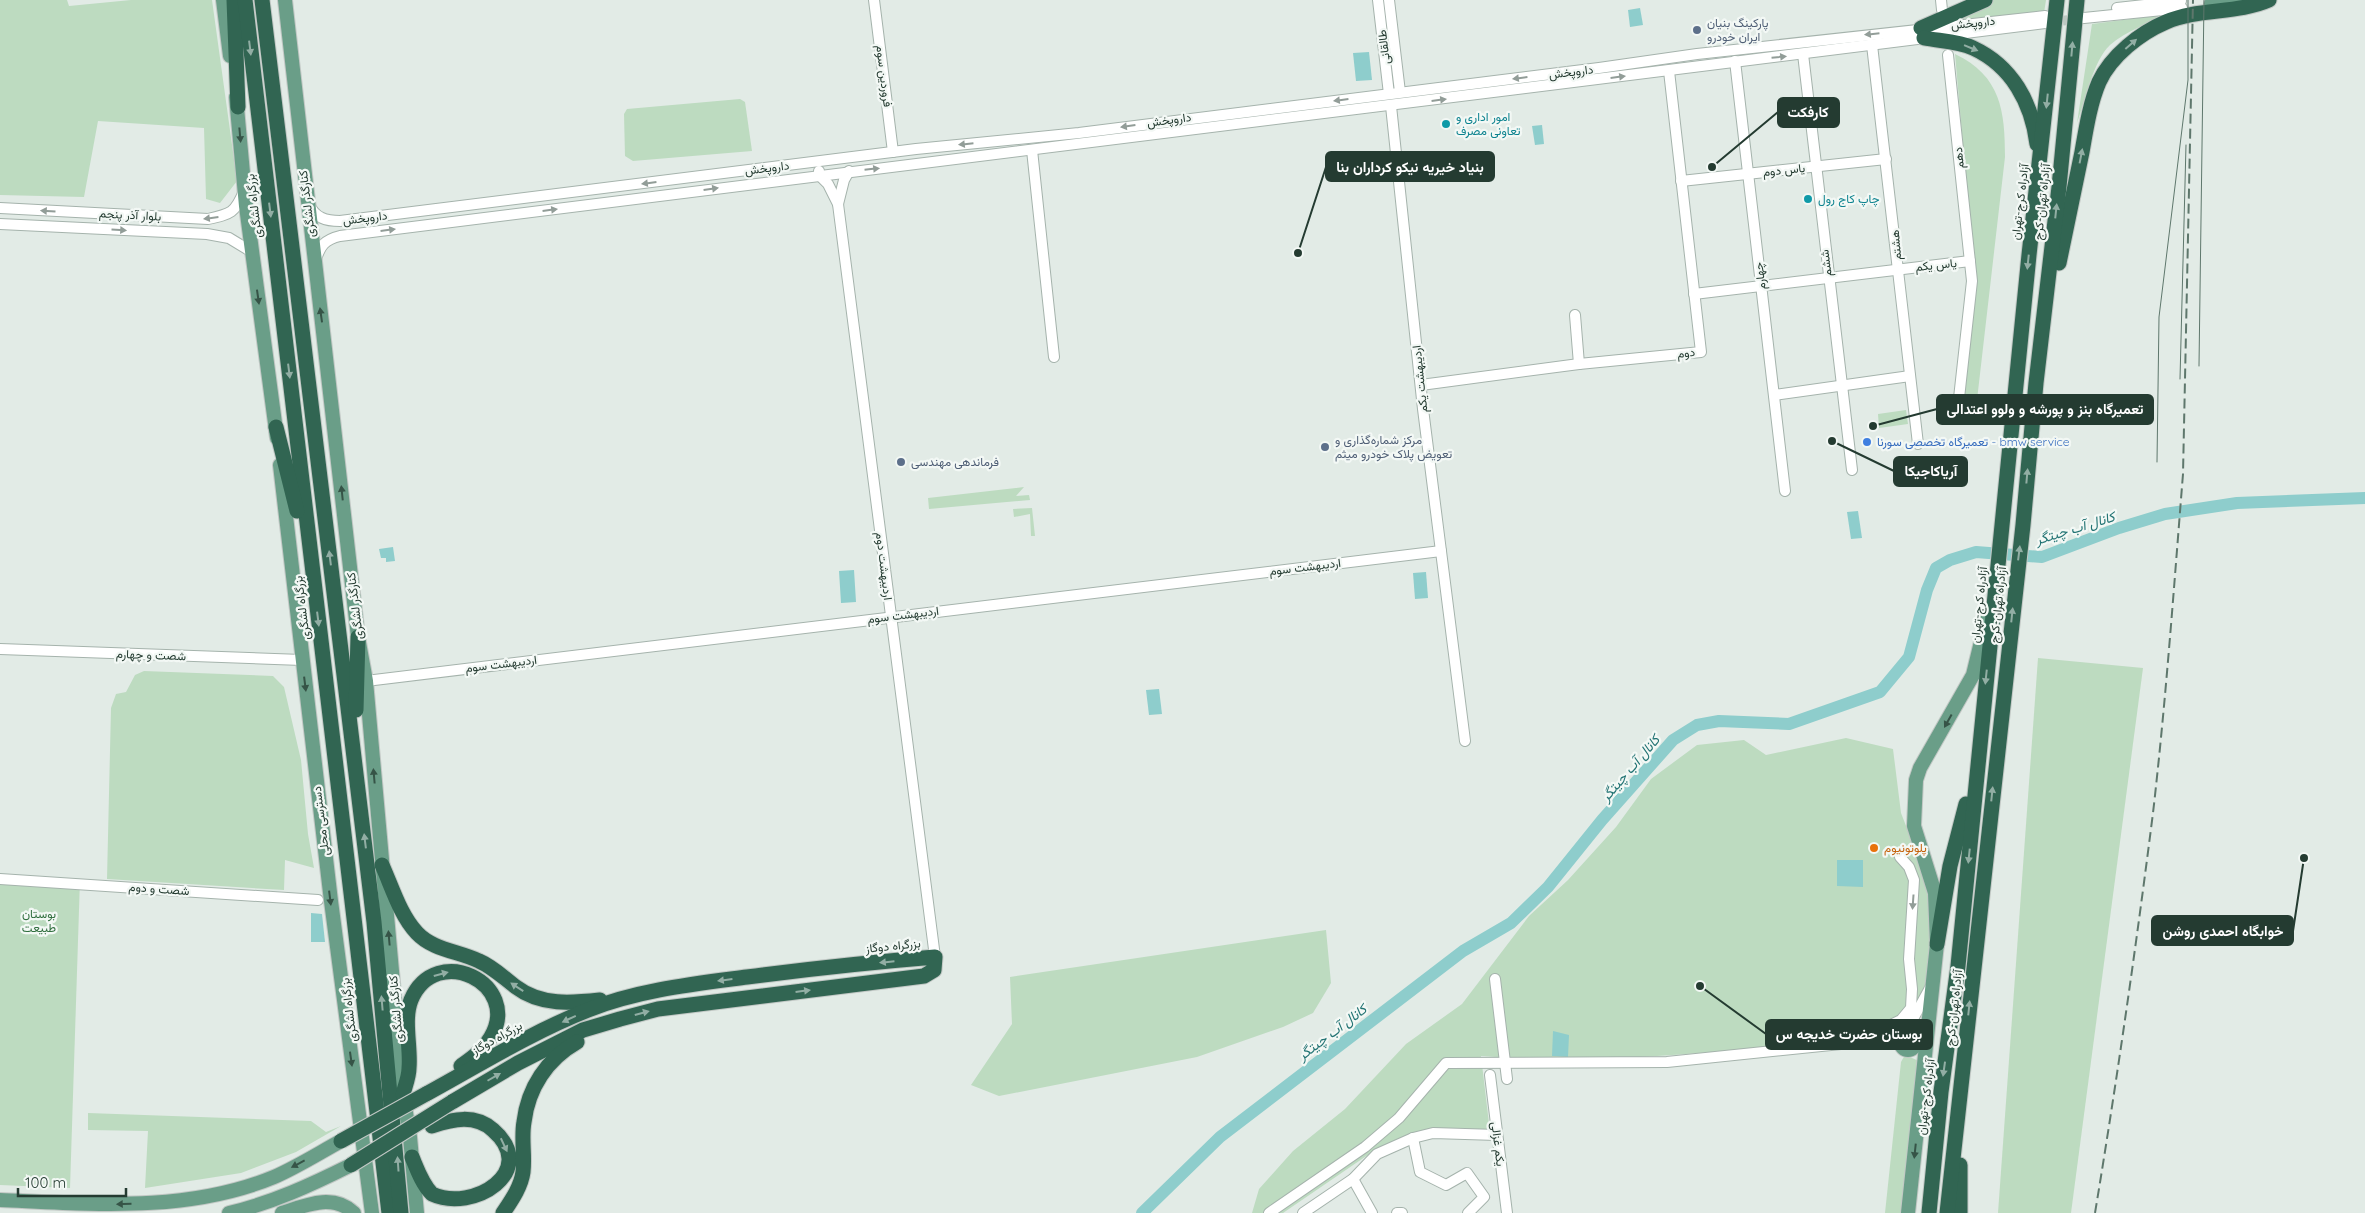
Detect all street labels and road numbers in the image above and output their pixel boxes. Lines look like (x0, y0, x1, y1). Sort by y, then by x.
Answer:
street label: داروپخش (1950, 13, 1996, 33)
street label: طالقانی (1374, 29, 1394, 65)
street label: فروردین سوم (872, 44, 896, 108)
street label: داروپخش (1548, 61, 1594, 83)
street label: داروپخش (1146, 109, 1192, 131)
street label: دهم (1950, 146, 1968, 170)
street label: داروپخش (744, 157, 790, 179)
street label: یاس دوم (1762, 160, 1806, 180)
street label: آزادراه کرج-تهران (2007, 162, 2034, 241)
street label: آزادراه تهران-کرج (2030, 162, 2055, 241)
street label: کنارگذر لشگری (295, 170, 319, 238)
street label: بزرگراه لشگری (242, 173, 266, 239)
street label: بلوار آذر پنجم (98, 205, 162, 225)
street label: داروپخش (342, 207, 388, 229)
street label: هشتم (1887, 229, 1905, 261)
street label: ششم (1816, 249, 1836, 277)
street label: یاس یکم (1914, 255, 1958, 275)
street label: چهارم (1750, 261, 1770, 291)
street label: دوم (1676, 344, 1696, 362)
street label: اردیبهشت یکم (1409, 345, 1431, 413)
street label: اردیبهشت دوم (872, 531, 896, 601)
street label: اردیبهشت سوم (1268, 555, 1342, 579)
street label: آزادراه کرج-تهران (1967, 565, 1992, 644)
street label: آزادراه تهران-کرج (1986, 565, 2011, 644)
street label: کنارگذر لشگری (343, 572, 367, 640)
street label: بزرگراه لشگری (290, 575, 314, 641)
street label: اردیبهشت سوم (866, 603, 940, 627)
street label: شصت و چهارم (116, 646, 186, 664)
street label: اردیبهشت سوم (464, 652, 538, 676)
street label: دسترسی محلی (309, 785, 333, 857)
street label: شصت و دوم (128, 879, 190, 899)
street label: بزرگراه دوگاز (864, 935, 921, 957)
street label: آزادراه تهران-کرج (1942, 968, 1967, 1047)
street label: کنارگذر لشگری (385, 975, 407, 1043)
street label: بزرگراه لشگری (337, 977, 361, 1043)
street label: بزرگراه دوگاز (468, 1018, 525, 1059)
street label: آزادراه کرج-تهران (1913, 1057, 1940, 1136)
street label: یکم غزالی (1487, 1121, 1509, 1167)

